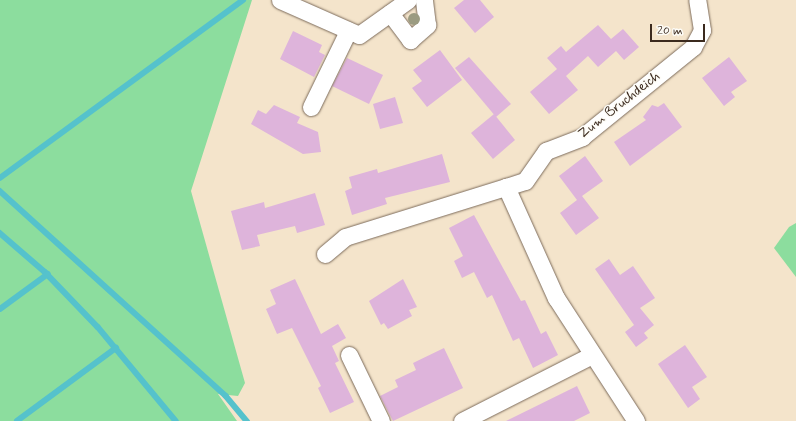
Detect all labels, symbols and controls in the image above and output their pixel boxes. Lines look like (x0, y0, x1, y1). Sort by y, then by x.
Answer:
scale bar (652, 16, 707, 42)
text: 20 m (657, 23, 683, 39)
street label: Zum Bruchdeich (575, 68, 663, 142)

